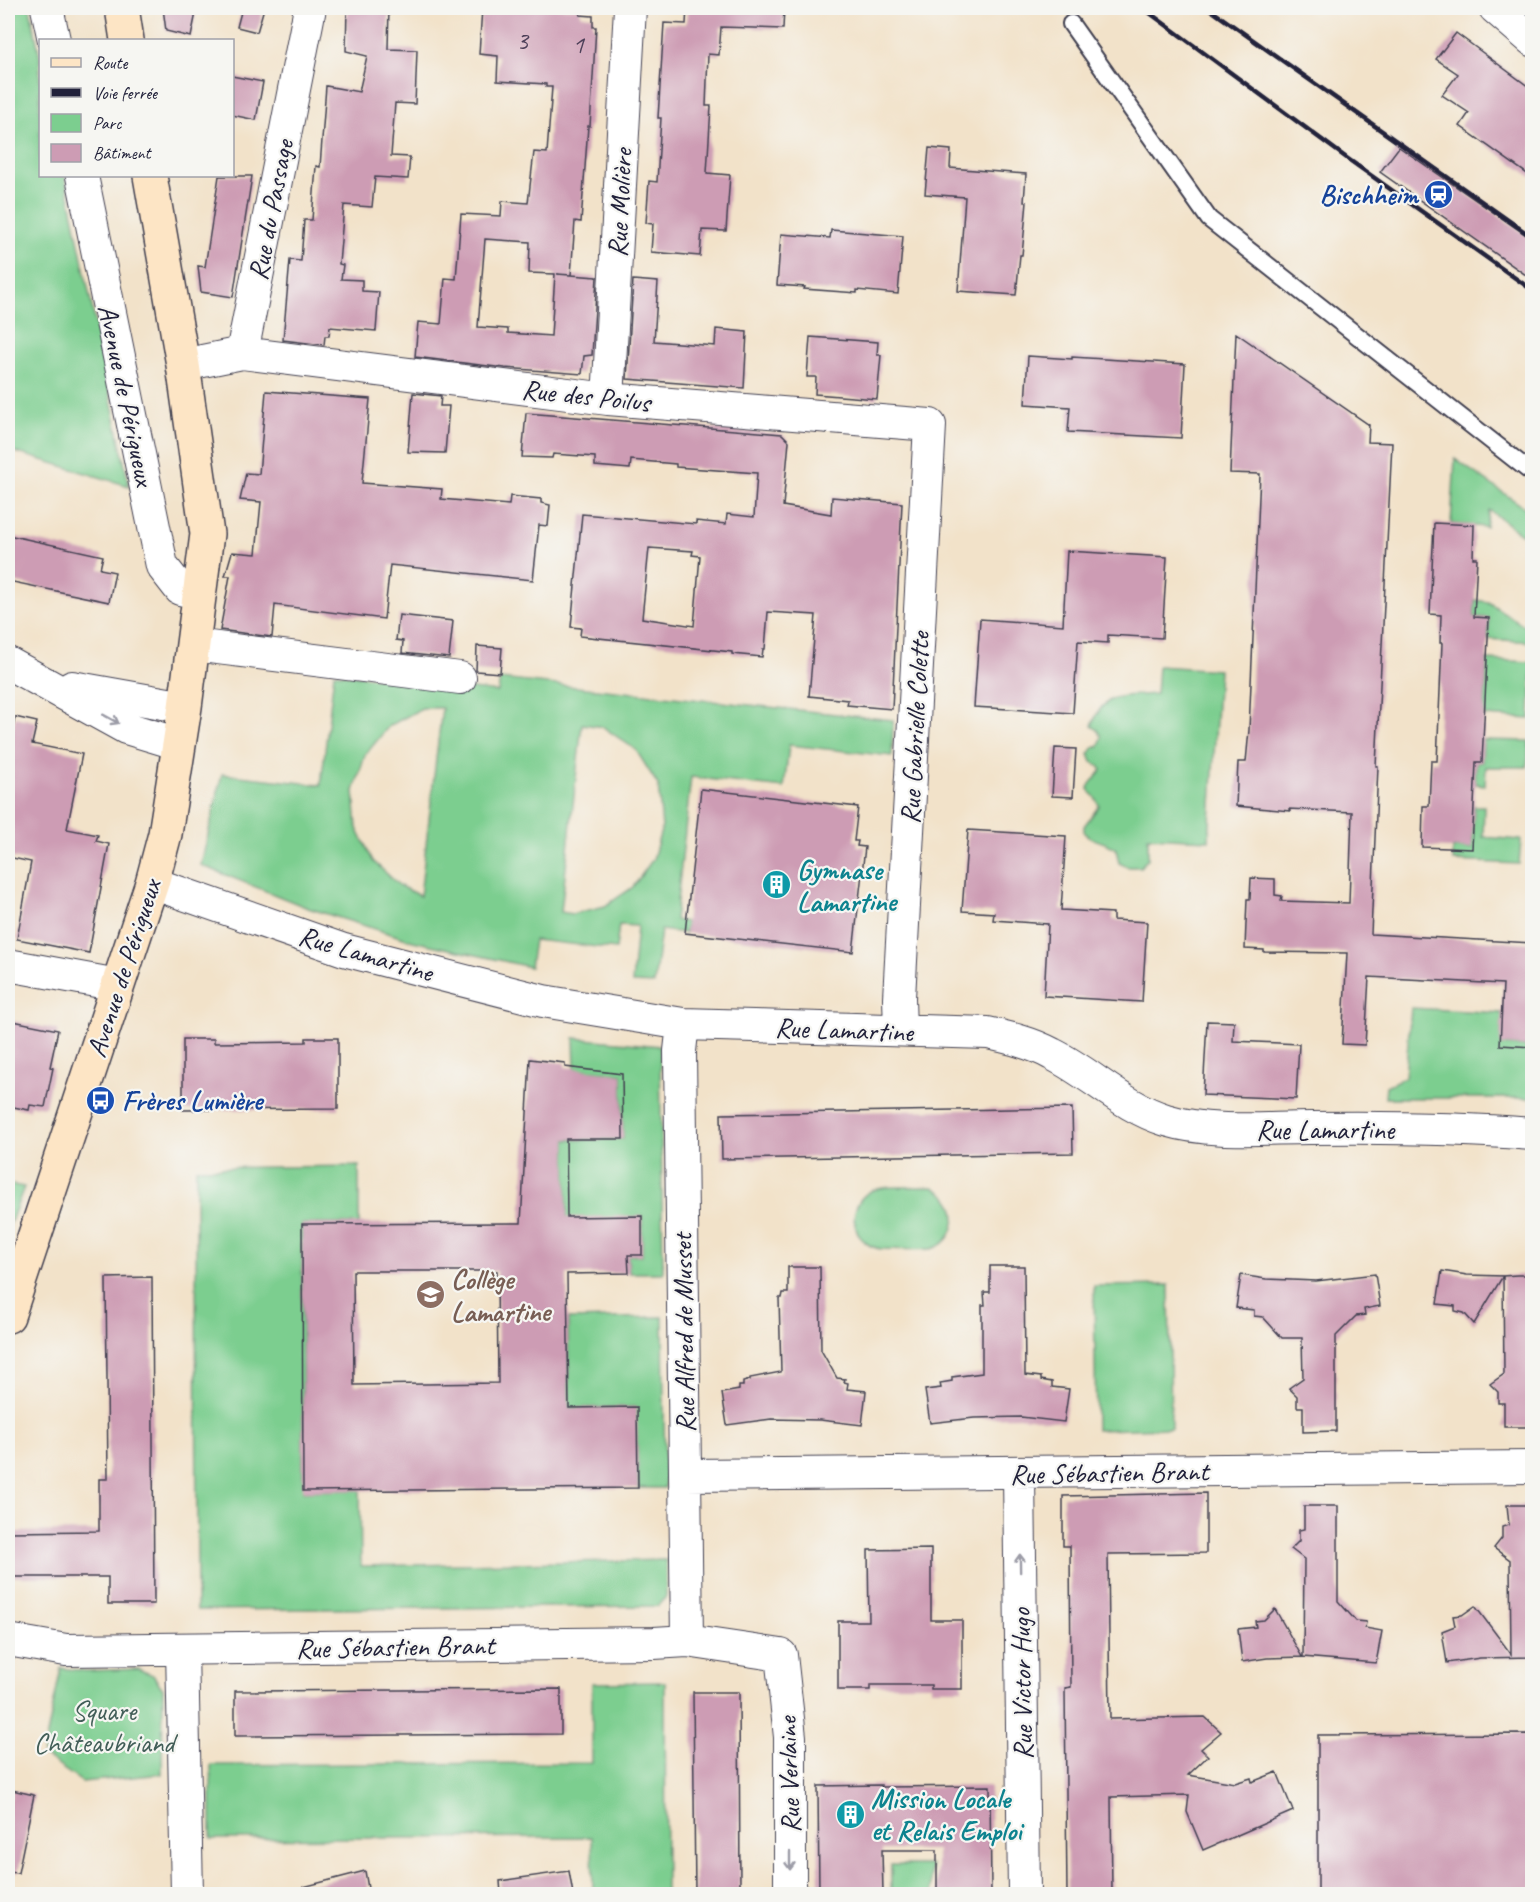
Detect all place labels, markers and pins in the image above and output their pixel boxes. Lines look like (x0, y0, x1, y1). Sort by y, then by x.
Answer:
place label: Bischheim (1320, 177, 1420, 212)
station icon: Bischheim (1423, 178, 1455, 210)
place label: Gymnase Lamartine (797, 852, 899, 919)
building icon: Gymnase Lamartine (760, 869, 792, 901)
place label: Frères Lumière (122, 1083, 265, 1118)
bus stop icon: Frères Lumière (85, 1084, 117, 1116)
place label: Collège Lamartine (451, 1262, 553, 1329)
school or university icon: Collège Lamartine (414, 1279, 446, 1311)
place label: Mission Locale et Relais Emploi (871, 1781, 1025, 1848)
building icon: Mission Locale et Relais Emploi (834, 1798, 866, 1830)

